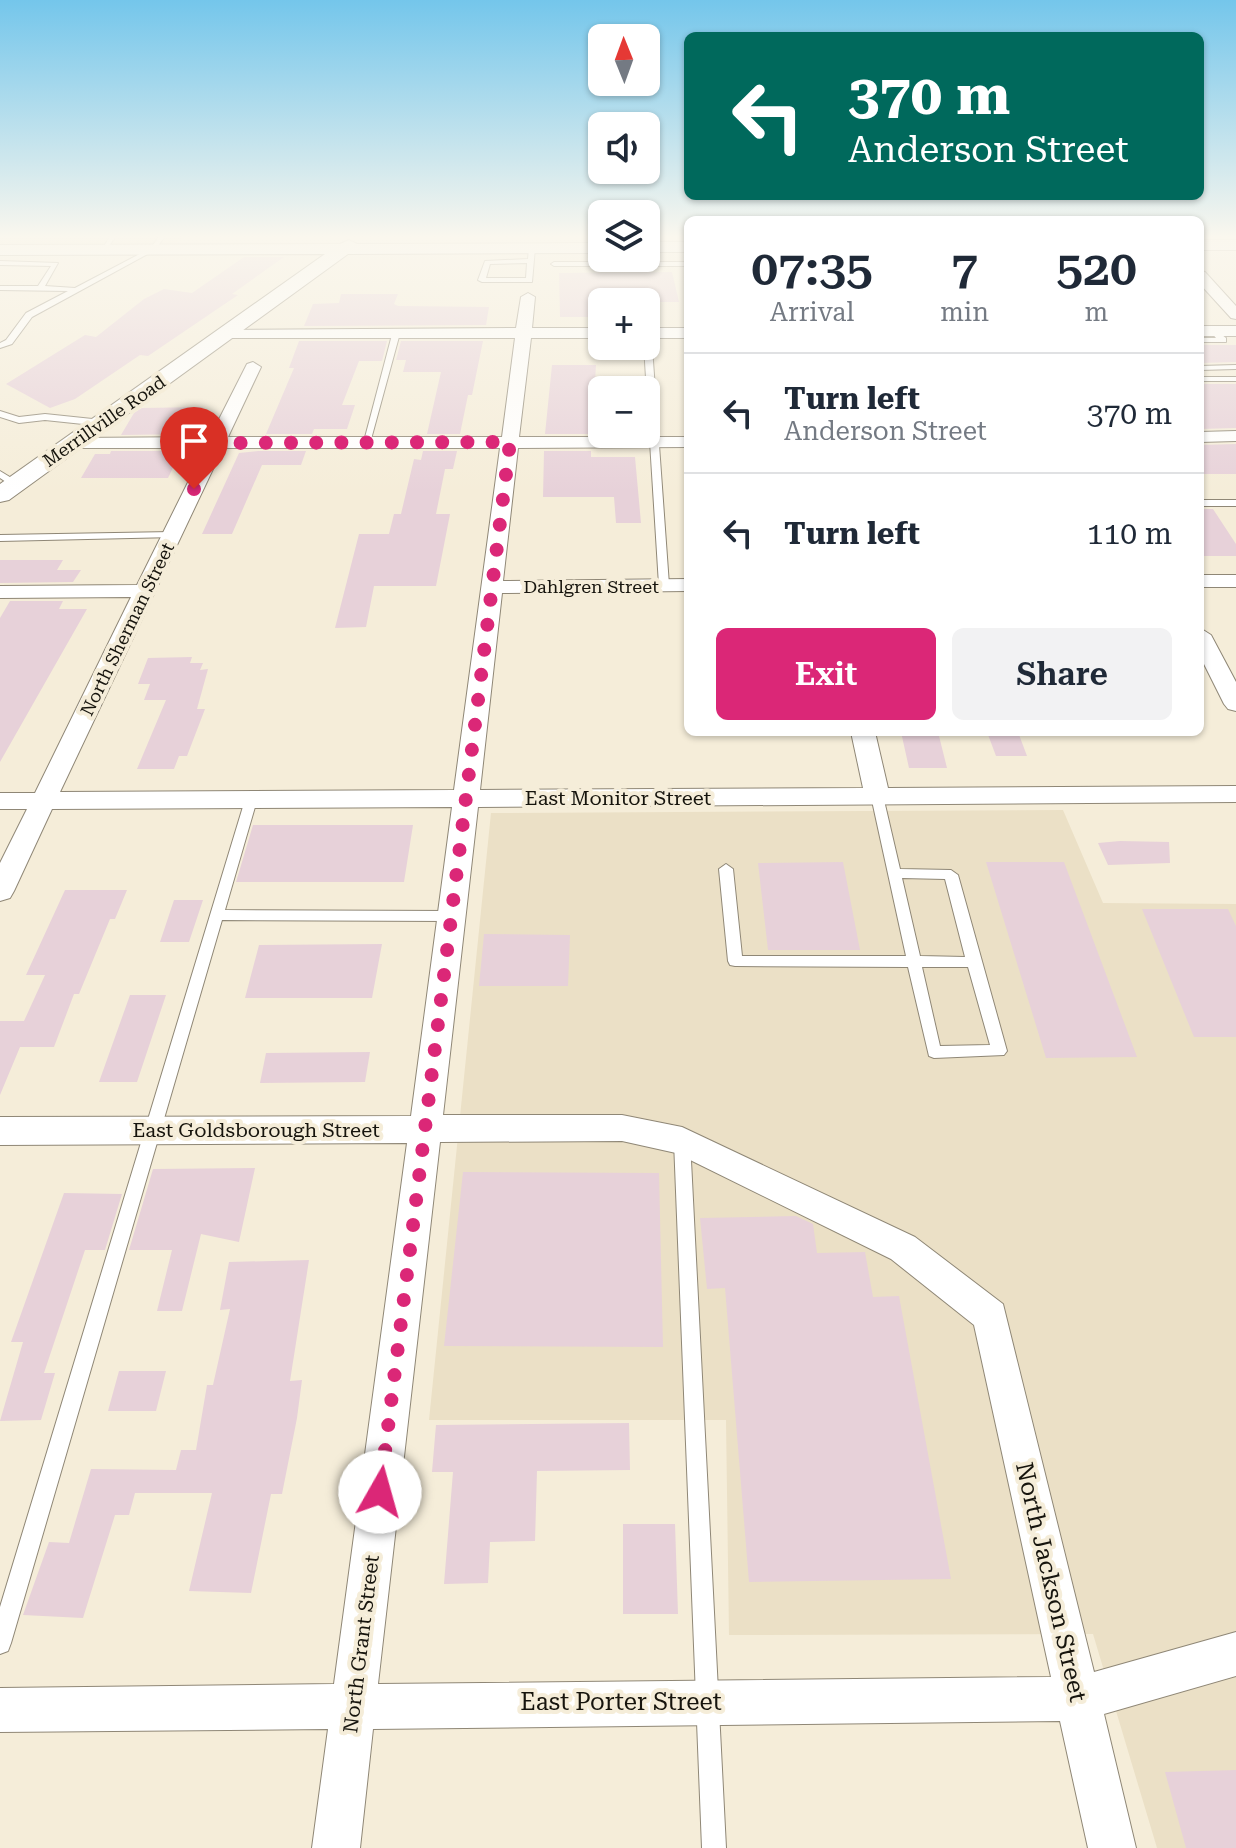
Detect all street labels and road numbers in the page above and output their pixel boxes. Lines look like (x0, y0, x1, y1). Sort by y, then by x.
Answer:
street label: Merrillville Road (39, 371, 170, 471)
street label: North Sherman Street (76, 539, 178, 719)
street label: Dahlgren Street (523, 576, 659, 597)
street label: East Monitor Street (525, 786, 712, 810)
street label: East Goldsborough Street (132, 1118, 380, 1142)
street label: North Jackson Street (1010, 1460, 1092, 1705)
street label: North Grant Street (338, 1553, 384, 1734)
street label: East Porter Street (520, 1688, 722, 1716)

